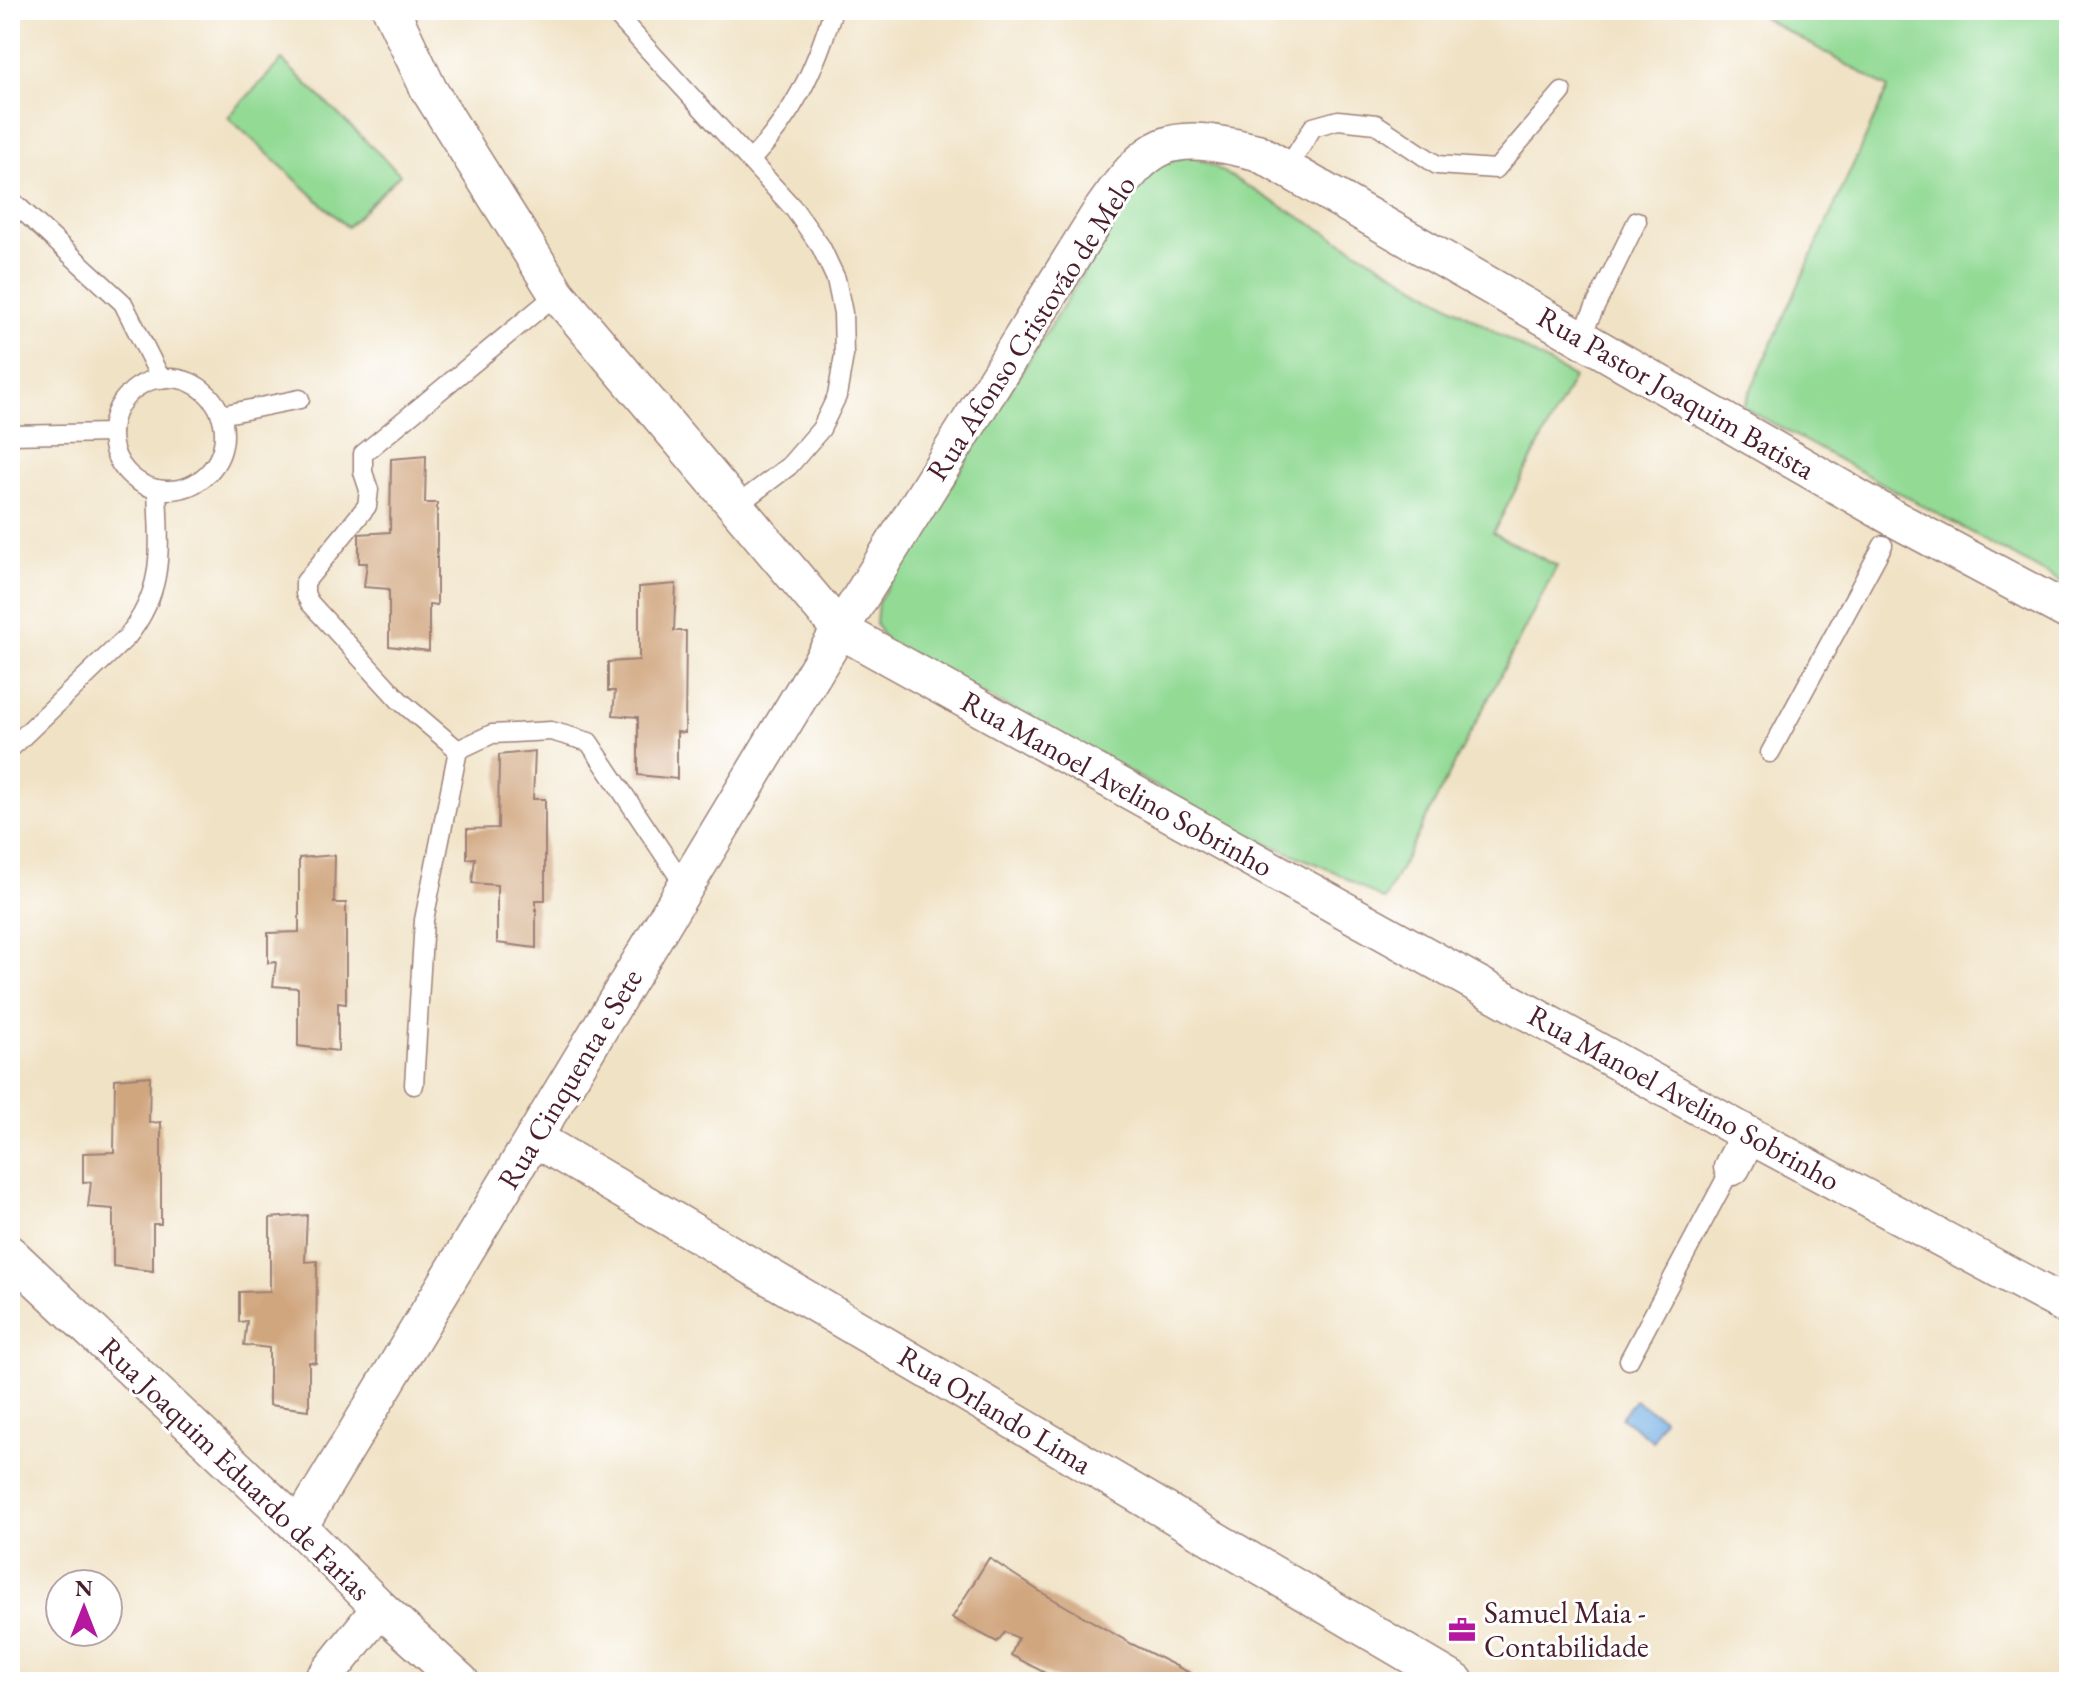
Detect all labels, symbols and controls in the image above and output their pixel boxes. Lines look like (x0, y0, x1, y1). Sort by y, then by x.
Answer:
street label: Rua Afonso Cristovão de Melo (917, 168, 1144, 488)
street label: Rua Pastor Joaquim Batista (1530, 297, 1822, 488)
street label: Rua Manoel Avelino Sobrinho (954, 681, 1280, 886)
street label: Rua Cinquenta e Sete (488, 961, 651, 1196)
street label: Rua Manoel Avelino Sobrinho (1521, 995, 1847, 1200)
street label: Rua Joaquim Eduardo de Farias (91, 1328, 380, 1609)
street label: Rua Orlando Lima (891, 1336, 1099, 1483)
north arrow (44, 1568, 124, 1648)
text: N (75, 1574, 93, 1603)
place label: Samuel Maia - Contabilidade (1484, 1593, 1649, 1666)
office icon: Samuel Maia - Contabilidade (1447, 1615, 1477, 1645)

